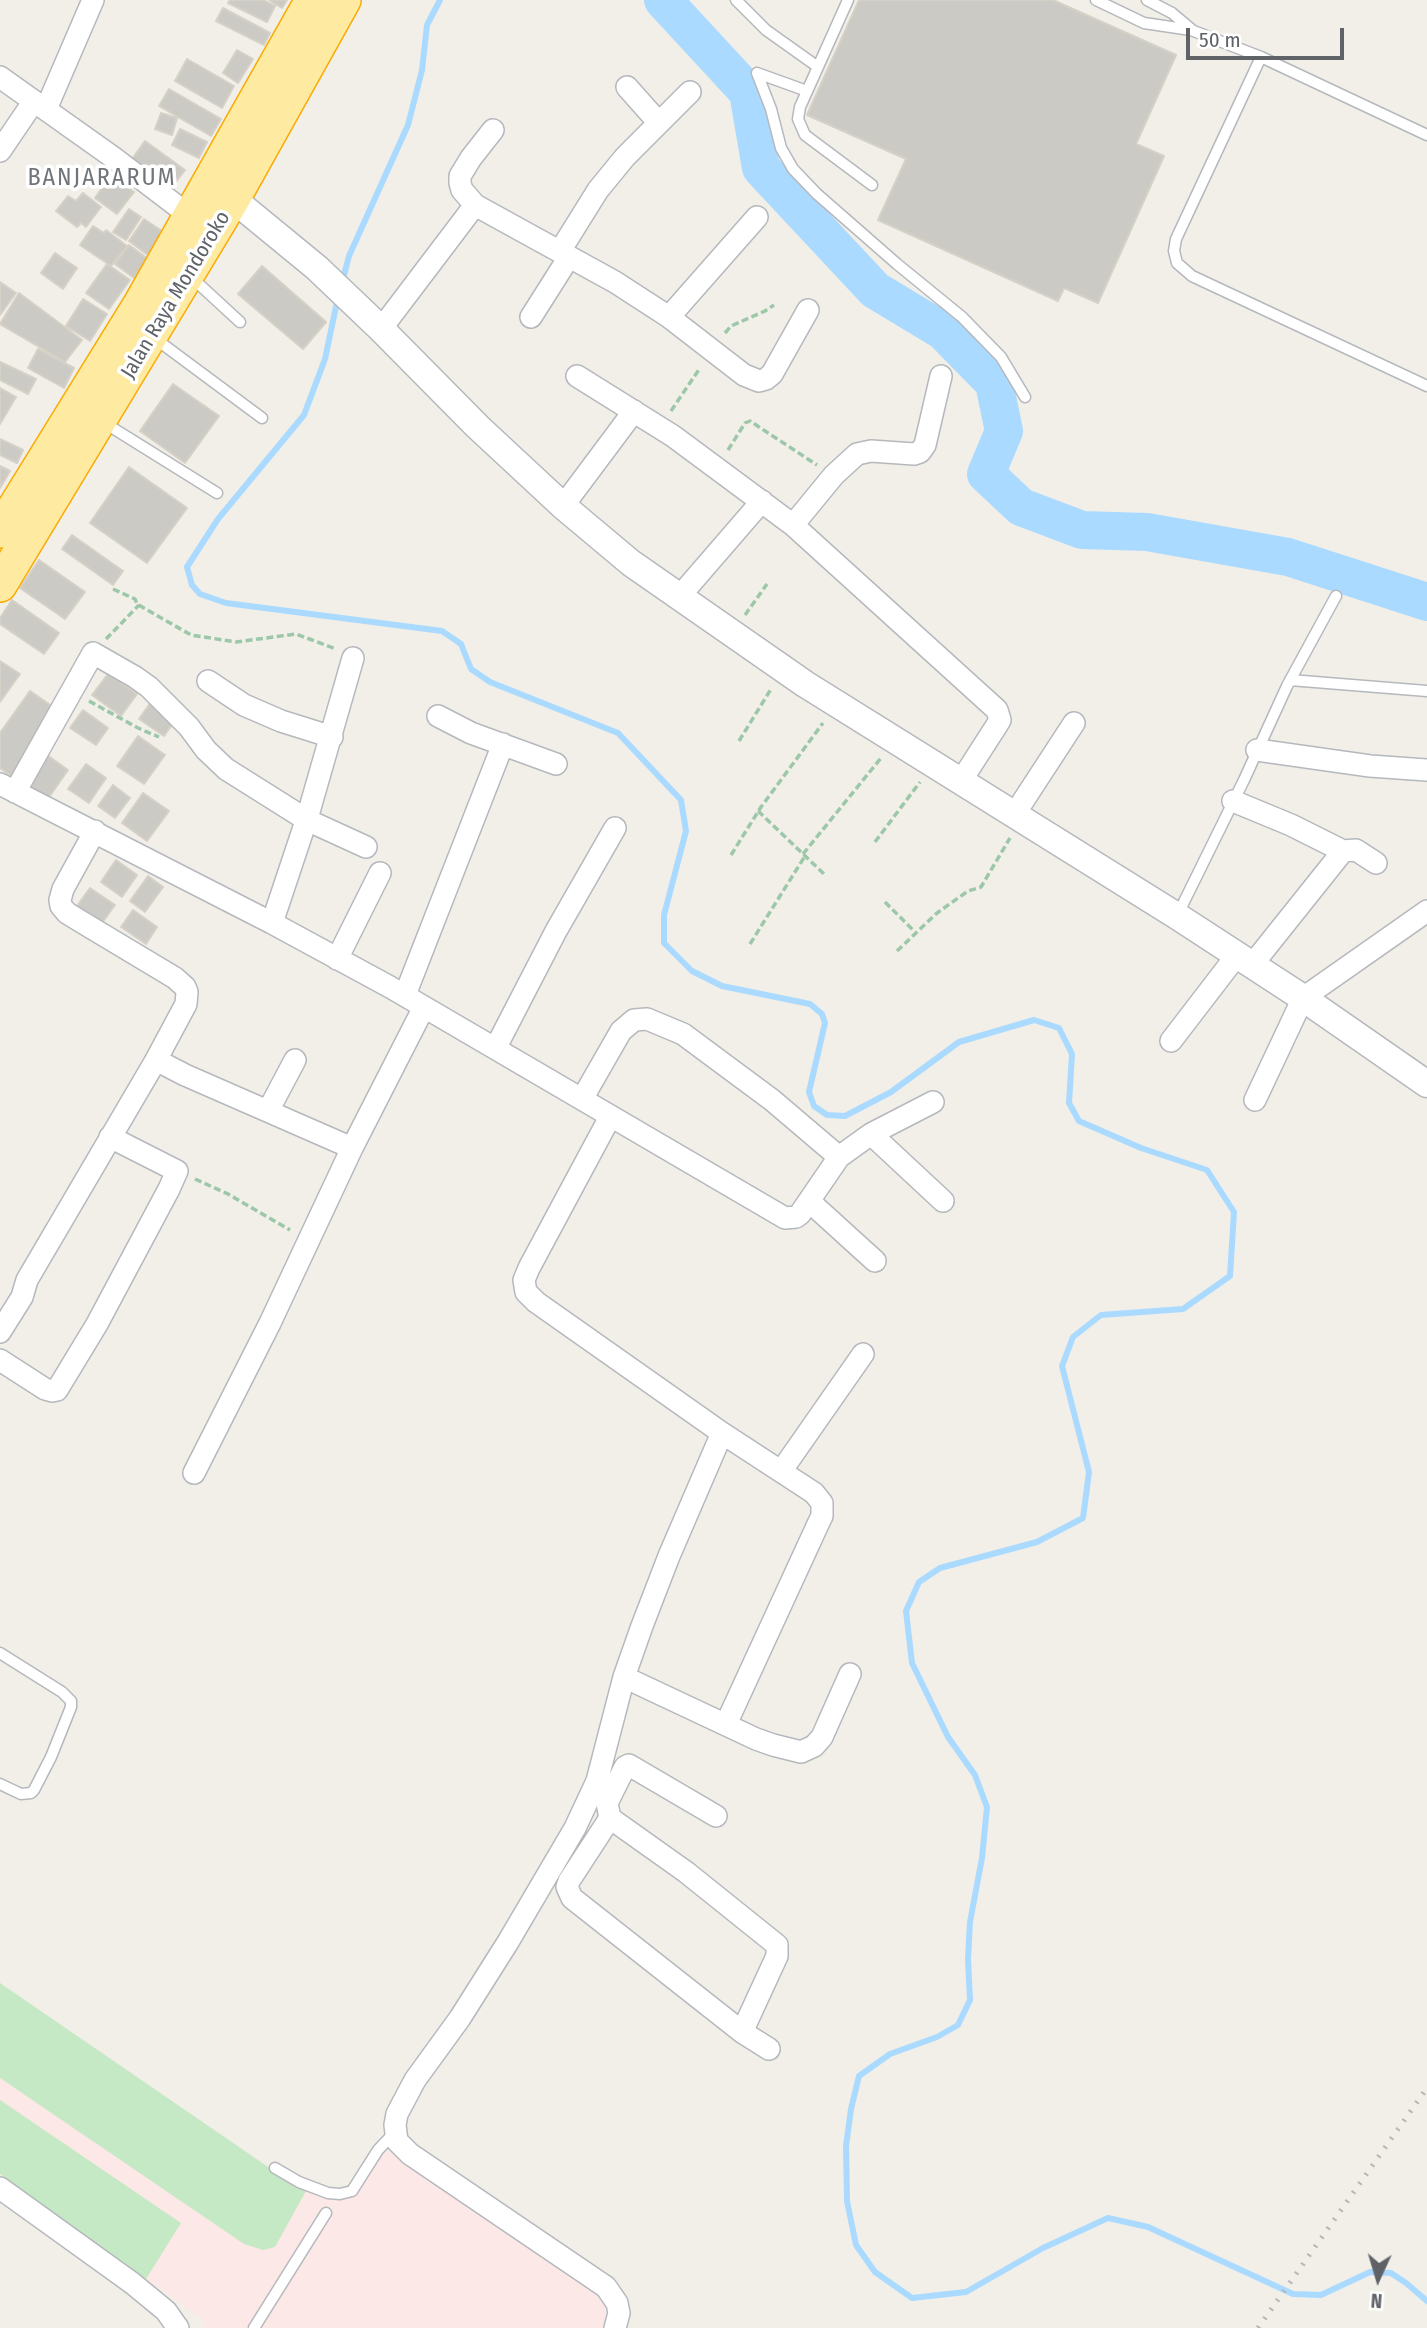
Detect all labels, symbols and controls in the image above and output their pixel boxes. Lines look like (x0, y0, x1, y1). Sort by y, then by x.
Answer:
scale bar (1189, 14, 1346, 58)
text: 50 m (1199, 27, 1241, 53)
district label: BANJARARUM (29, 164, 175, 192)
street label: Jalan Raya Mondoroko (116, 207, 236, 383)
north arrow (1343, 2244, 1413, 2314)
text: N (1370, 2289, 1383, 2312)

